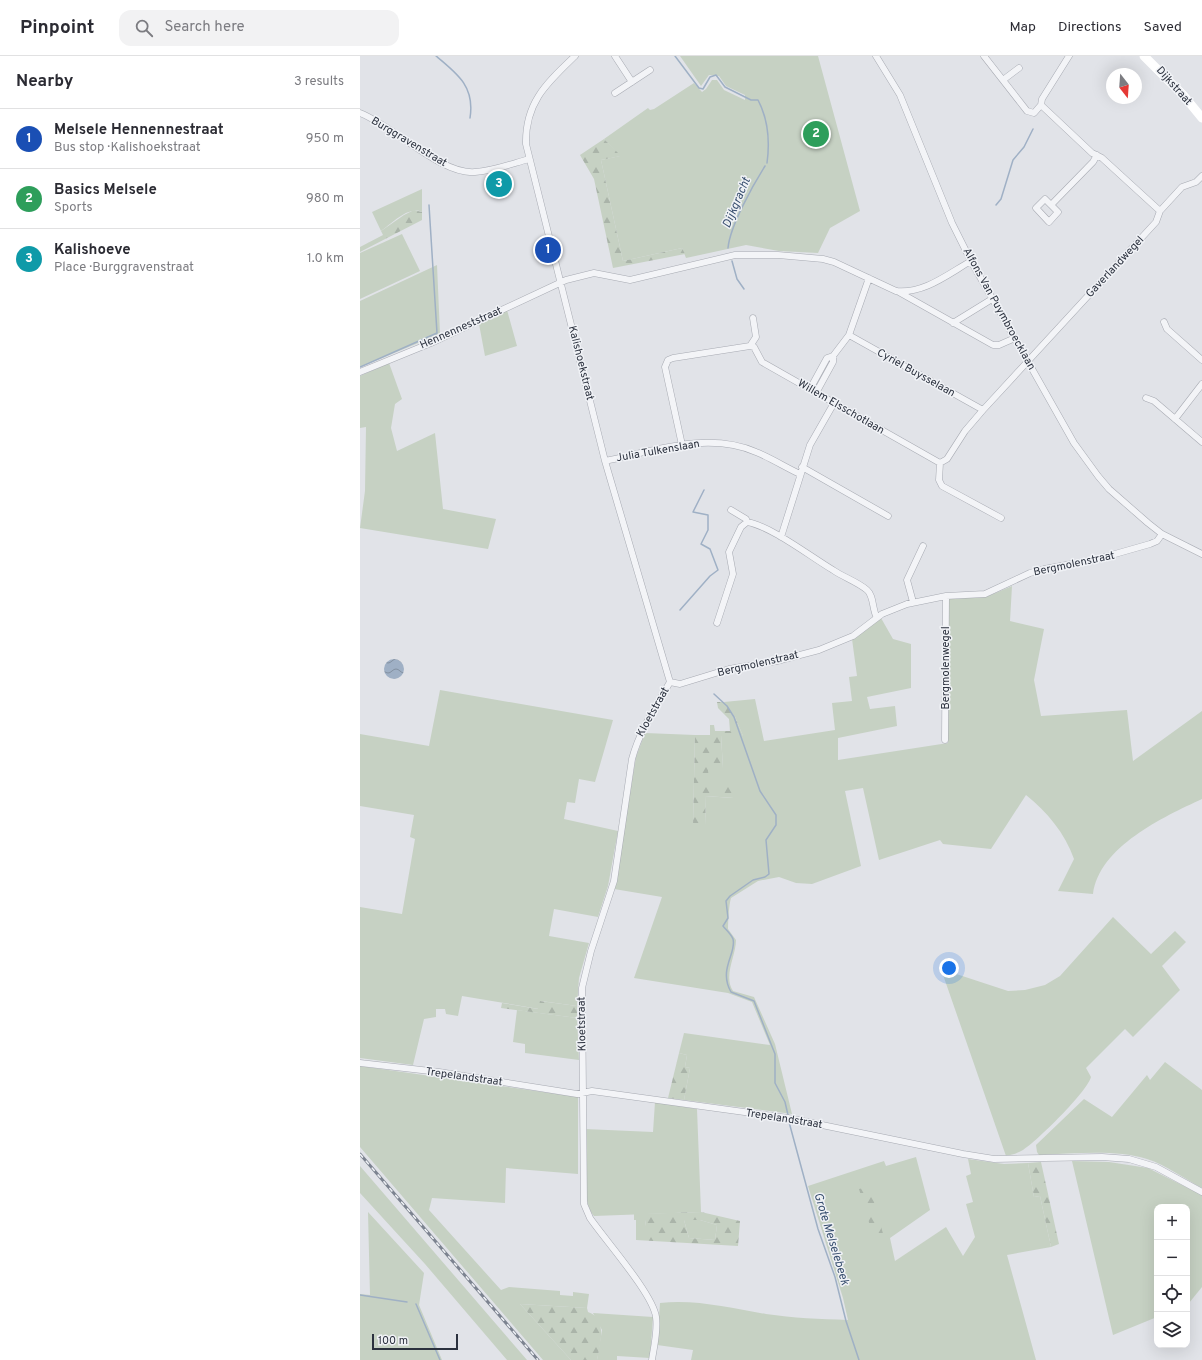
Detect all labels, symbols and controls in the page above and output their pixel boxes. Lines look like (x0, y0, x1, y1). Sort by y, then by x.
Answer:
search box (119, 10, 399, 46)
text: Pinpoint (20, 16, 95, 40)
icon: search (133, 17, 155, 39)
text: Search here (165, 18, 245, 37)
text: Map (1010, 19, 1036, 36)
text: Directions (1058, 19, 1122, 36)
text: Saved (1144, 19, 1182, 36)
street label: Dijkstraat (1153, 64, 1195, 108)
north arrow (1106, 68, 1142, 104)
text: Nearby (16, 71, 73, 93)
text: 3 results (294, 74, 344, 90)
street label: Burggravenstraat (369, 114, 449, 170)
pin: 2 (803, 119, 829, 149)
text: Melsele Hennennestraat (54, 121, 224, 140)
text: 1 (26, 131, 32, 147)
text: 950 m (306, 131, 344, 147)
text: Bus stop · Kalishoekstraat (54, 140, 201, 156)
pin: 3 (486, 169, 512, 199)
water label: Dijkgracht (719, 175, 755, 231)
text: Basics Melsele (54, 181, 157, 200)
text: 2 (25, 191, 33, 207)
text: 980 m (306, 191, 344, 207)
text: Sports (54, 200, 93, 216)
street label: Gaverlandwegel (1083, 233, 1147, 301)
pin: 1 (535, 235, 561, 265)
text: Kalishoeve (54, 241, 131, 260)
street label: Alfons Van Puymbroecklaan (960, 245, 1038, 373)
text: 3 (25, 251, 33, 267)
text: 1.0 km (307, 251, 344, 267)
text: Place · Burggravenstraat (54, 260, 194, 276)
street label: Hennenneststraat (418, 304, 504, 352)
street label: Kalishoekstraat (565, 324, 597, 402)
street label: Cyriel Buysselaan (874, 346, 958, 400)
street label: Willem Elsschotlaan (795, 376, 887, 438)
street label: Julia Tulkenslaan (615, 437, 701, 465)
street label: Bergmolenstraat (1032, 549, 1116, 579)
street label: Bergmolenwegel (939, 626, 953, 710)
street label: Bergmolenstraat (716, 648, 800, 680)
street label: Kloetstraat (634, 685, 672, 739)
your location (939, 958, 959, 978)
street label: Kloetstraat (575, 996, 589, 1052)
street label: Trepelandstraat (425, 1065, 503, 1089)
street label: Trepelandstraat (745, 1106, 823, 1132)
water label: Grote Melselebeek (809, 1191, 853, 1288)
map controls (1154, 1204, 1190, 1348)
button: + (1154, 1204, 1190, 1240)
button: − (1154, 1240, 1190, 1276)
button: locate (1154, 1276, 1190, 1312)
button: layers (1154, 1312, 1190, 1348)
scale bar (372, 1332, 458, 1351)
text: 100 m (378, 1334, 408, 1348)

